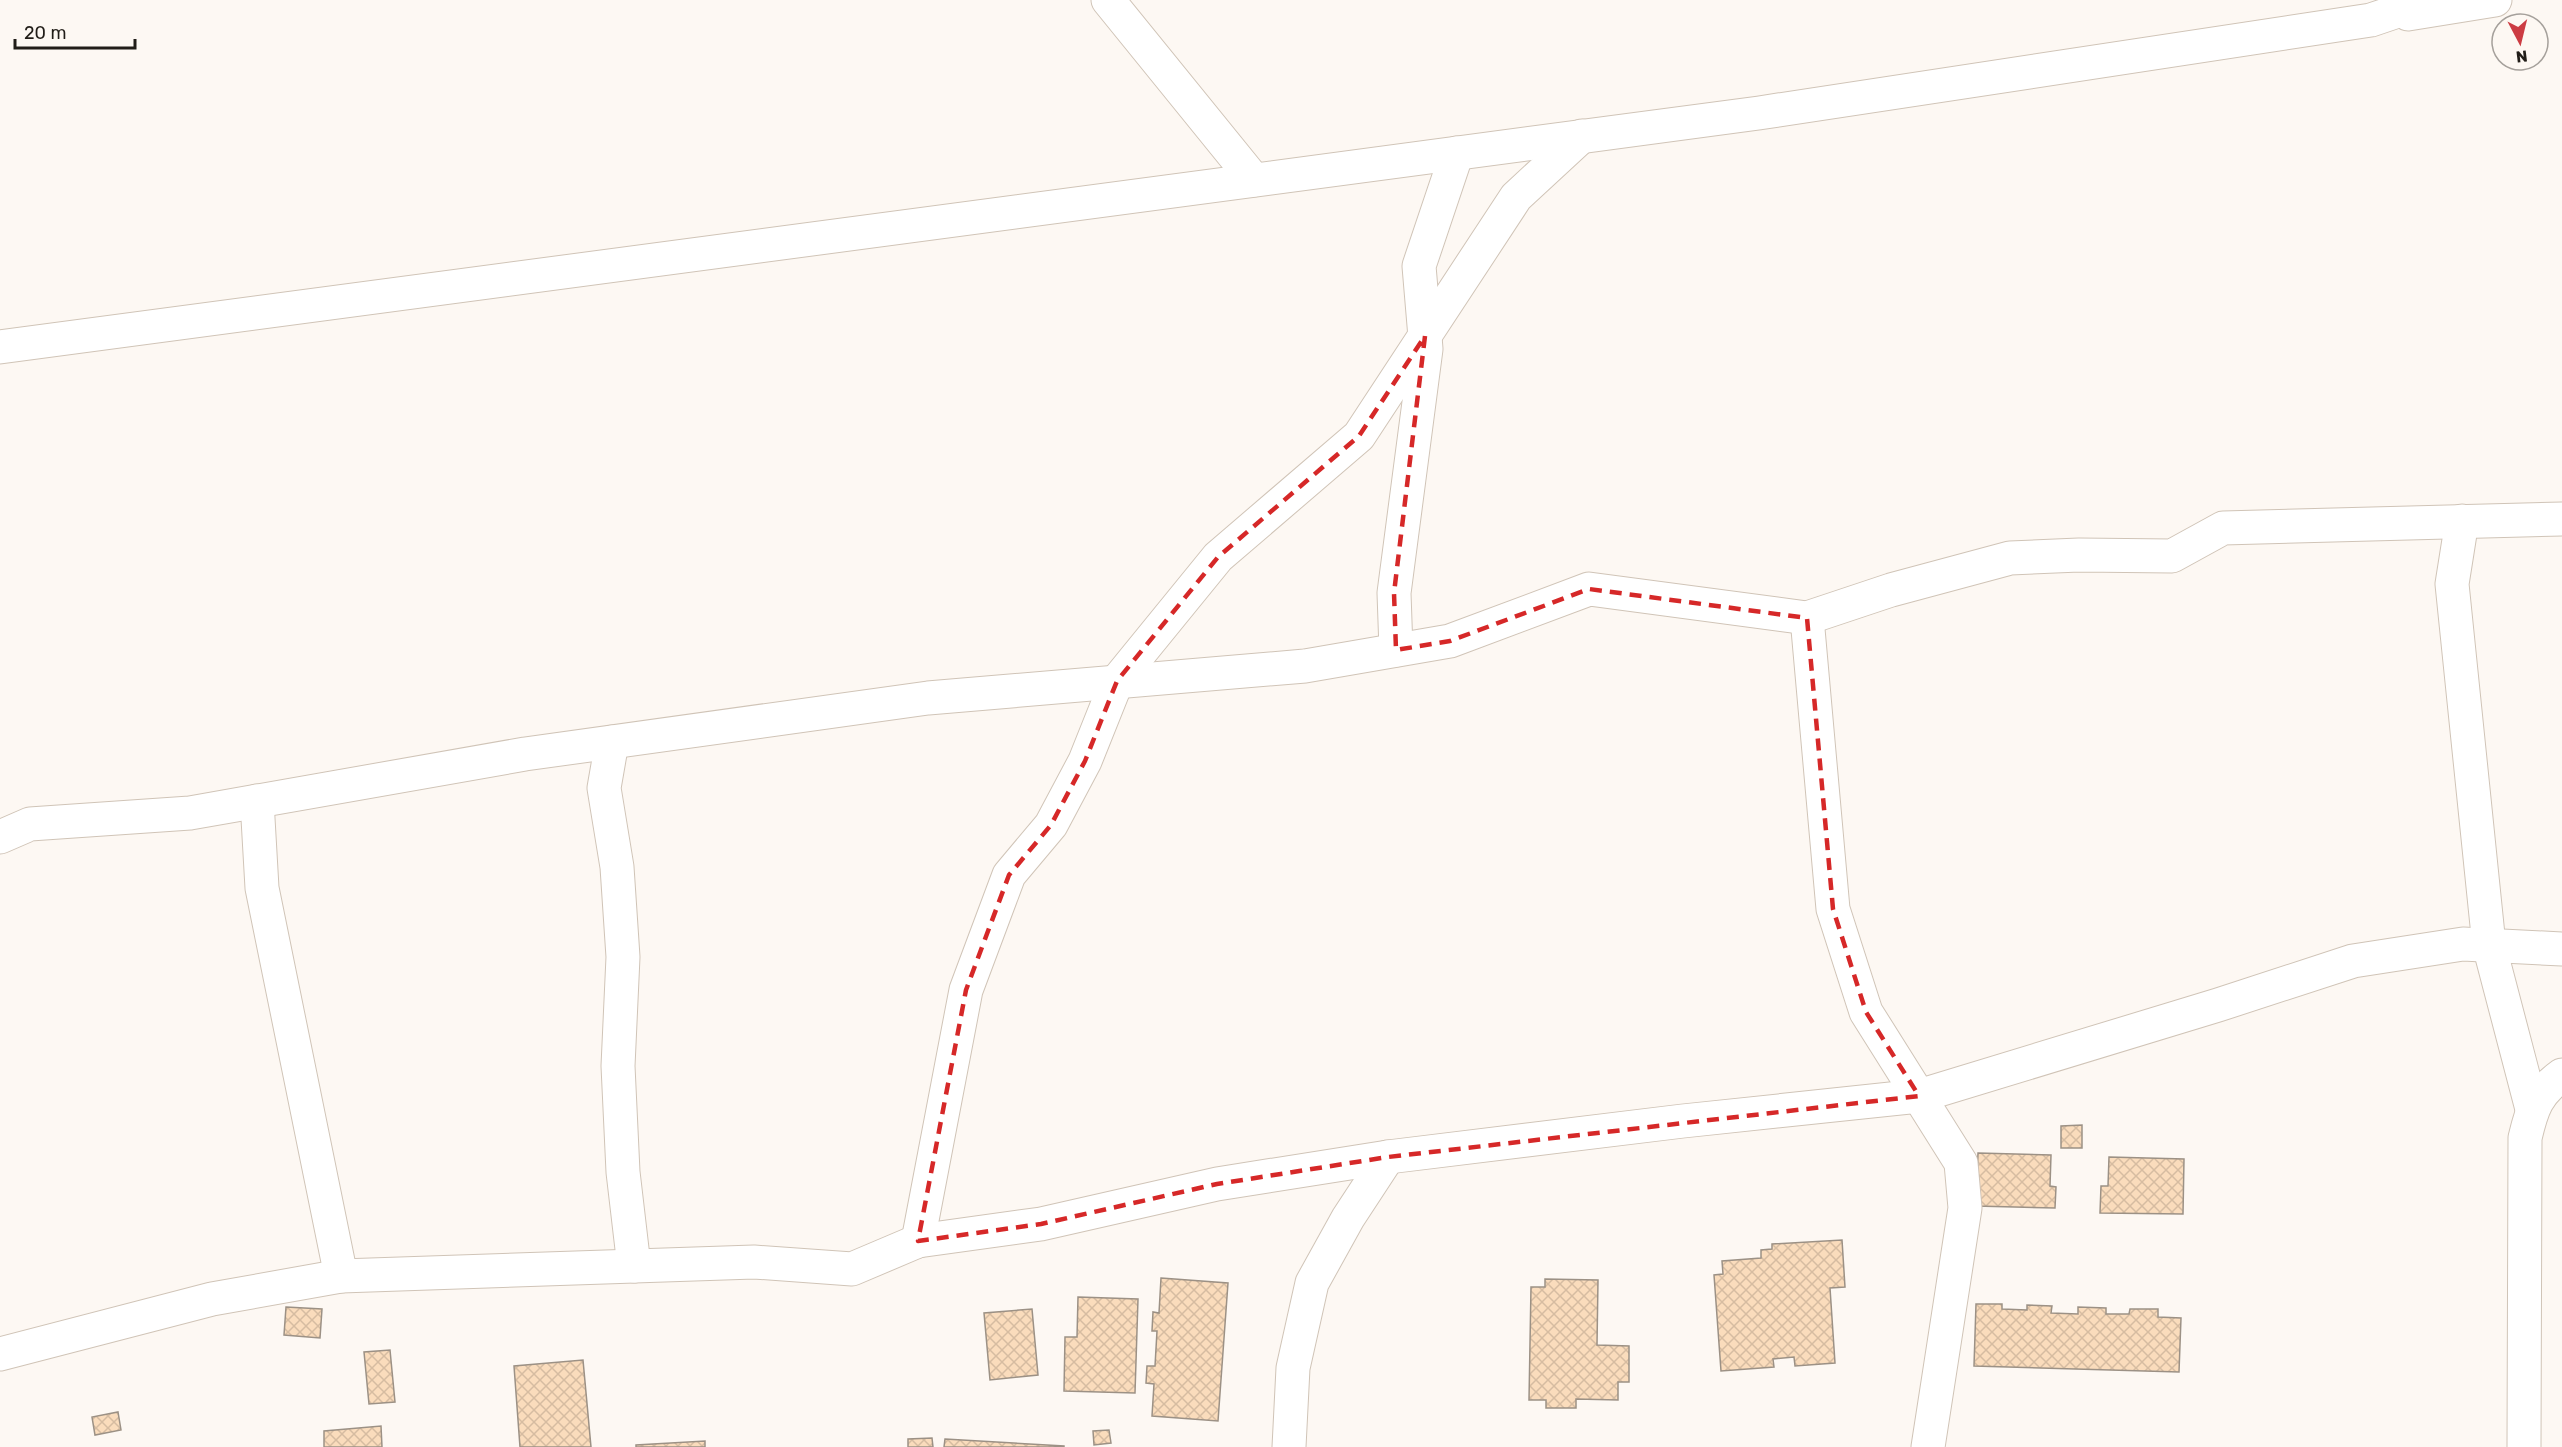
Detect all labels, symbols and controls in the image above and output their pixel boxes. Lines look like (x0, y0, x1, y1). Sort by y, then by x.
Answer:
scale bar (15, 12, 135, 50)
north arrow (2490, 12, 2550, 72)
text: 20 m (24, 22, 66, 44)
text: N (2515, 46, 2529, 67)

